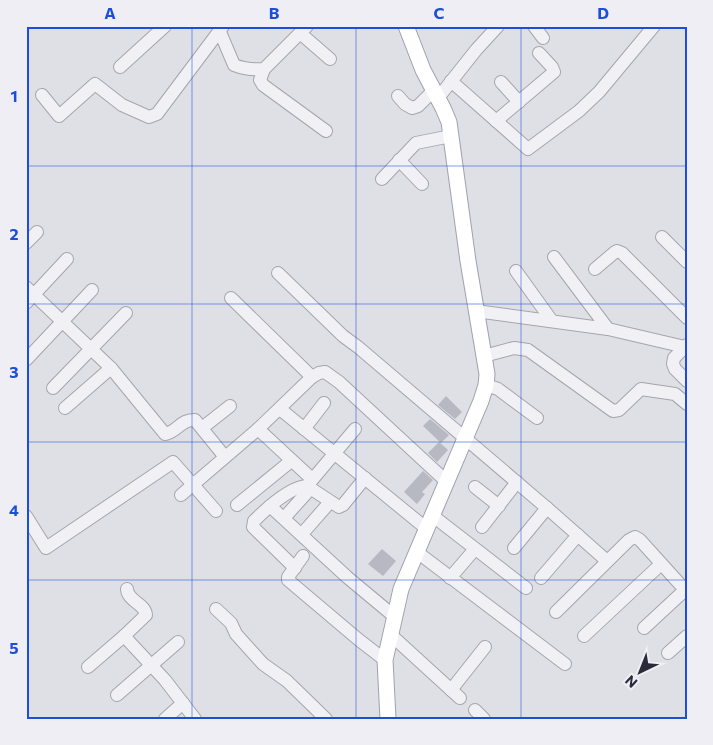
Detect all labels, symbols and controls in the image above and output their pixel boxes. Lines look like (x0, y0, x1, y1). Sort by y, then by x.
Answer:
text: A (104, 3, 116, 22)
text: B (269, 3, 280, 22)
text: C (434, 3, 445, 22)
text: D (597, 3, 609, 22)
text: 1 (10, 86, 18, 105)
text: 2 (9, 224, 19, 243)
text: 3 (9, 362, 19, 381)
text: 4 (9, 500, 19, 519)
text: 5 (9, 638, 19, 657)
north arrow (616, 648, 666, 698)
text: N (621, 672, 640, 692)

